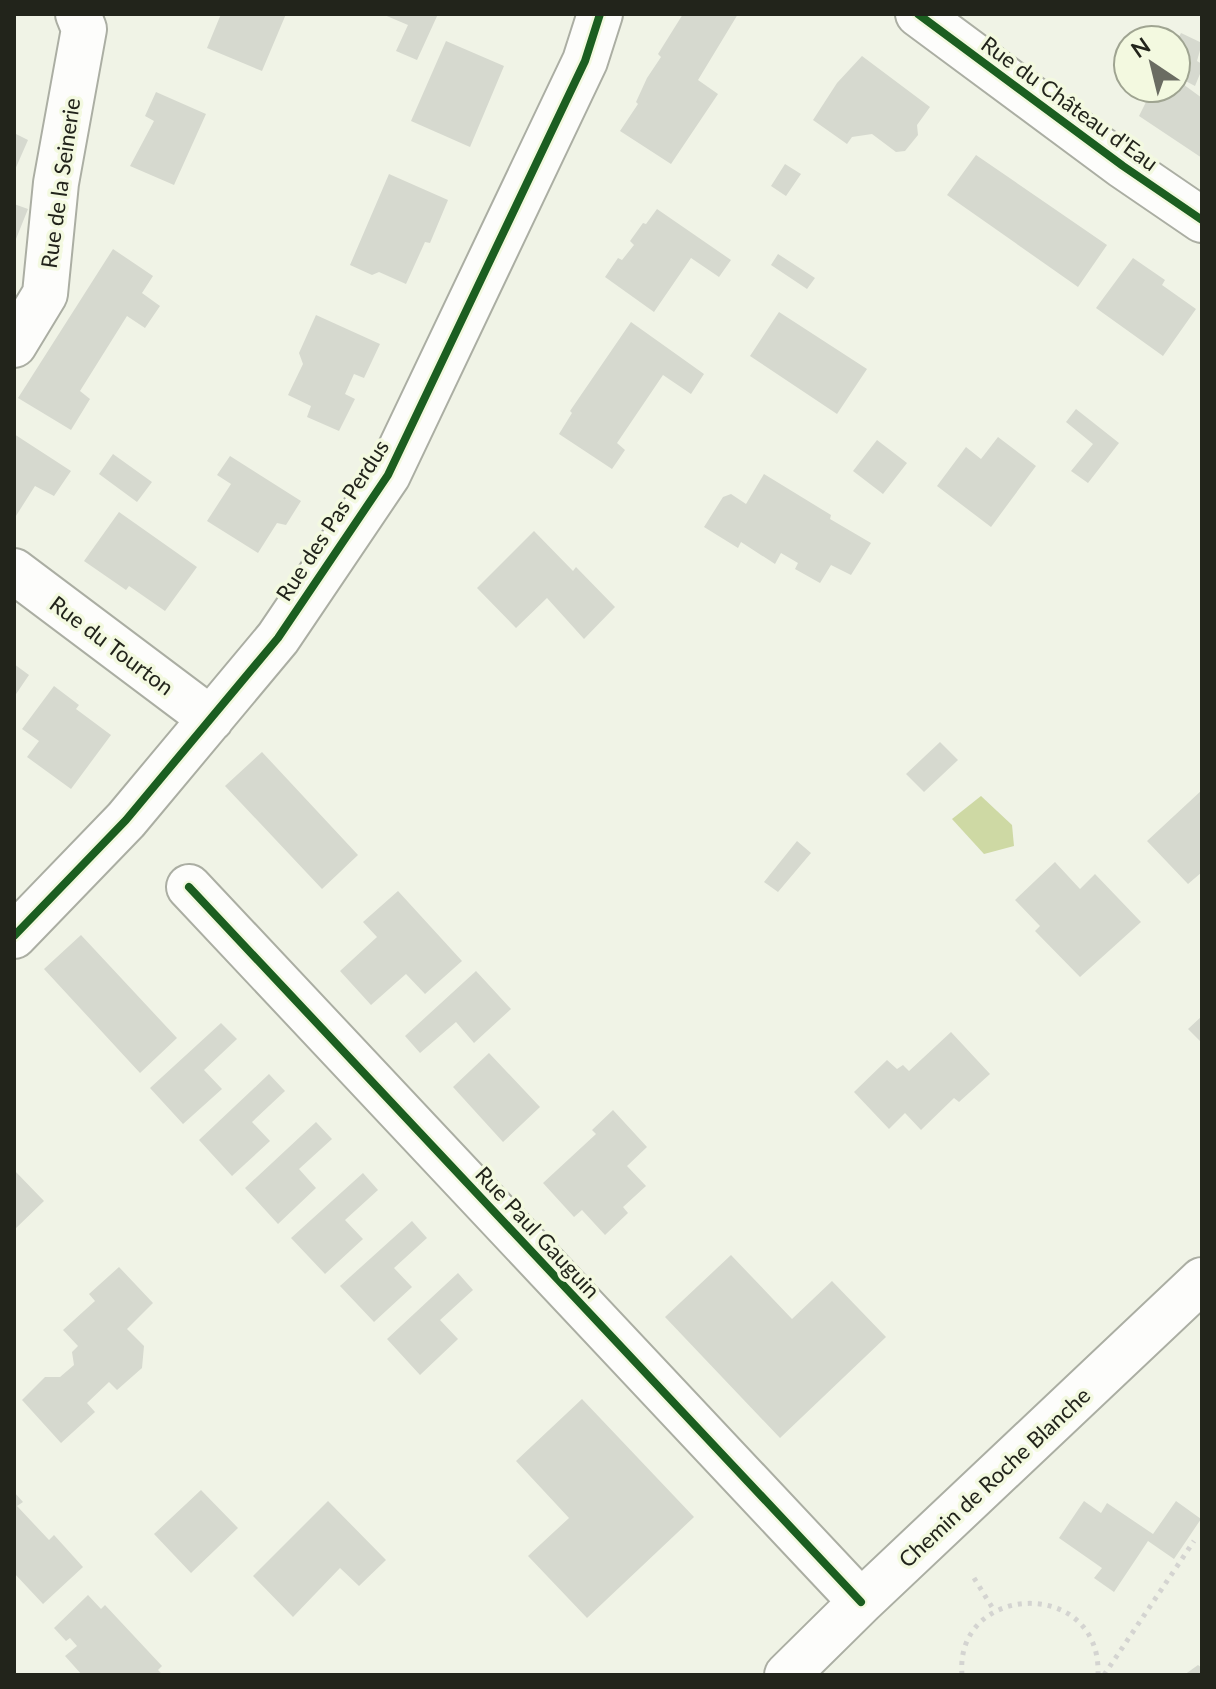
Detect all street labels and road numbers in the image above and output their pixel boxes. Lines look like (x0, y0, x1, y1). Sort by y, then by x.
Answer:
street label: Rue du Château d'Eau (976, 30, 1164, 176)
street label: Rue de la Seinerie (35, 96, 85, 270)
street label: Rue des Pas Perdus (270, 434, 394, 606)
street label: Rue du Tourton (45, 590, 179, 700)
street label: Rue Paul Gauguin (470, 1161, 606, 1303)
street label: Chemin de Roche Blanche (893, 1381, 1095, 1573)

